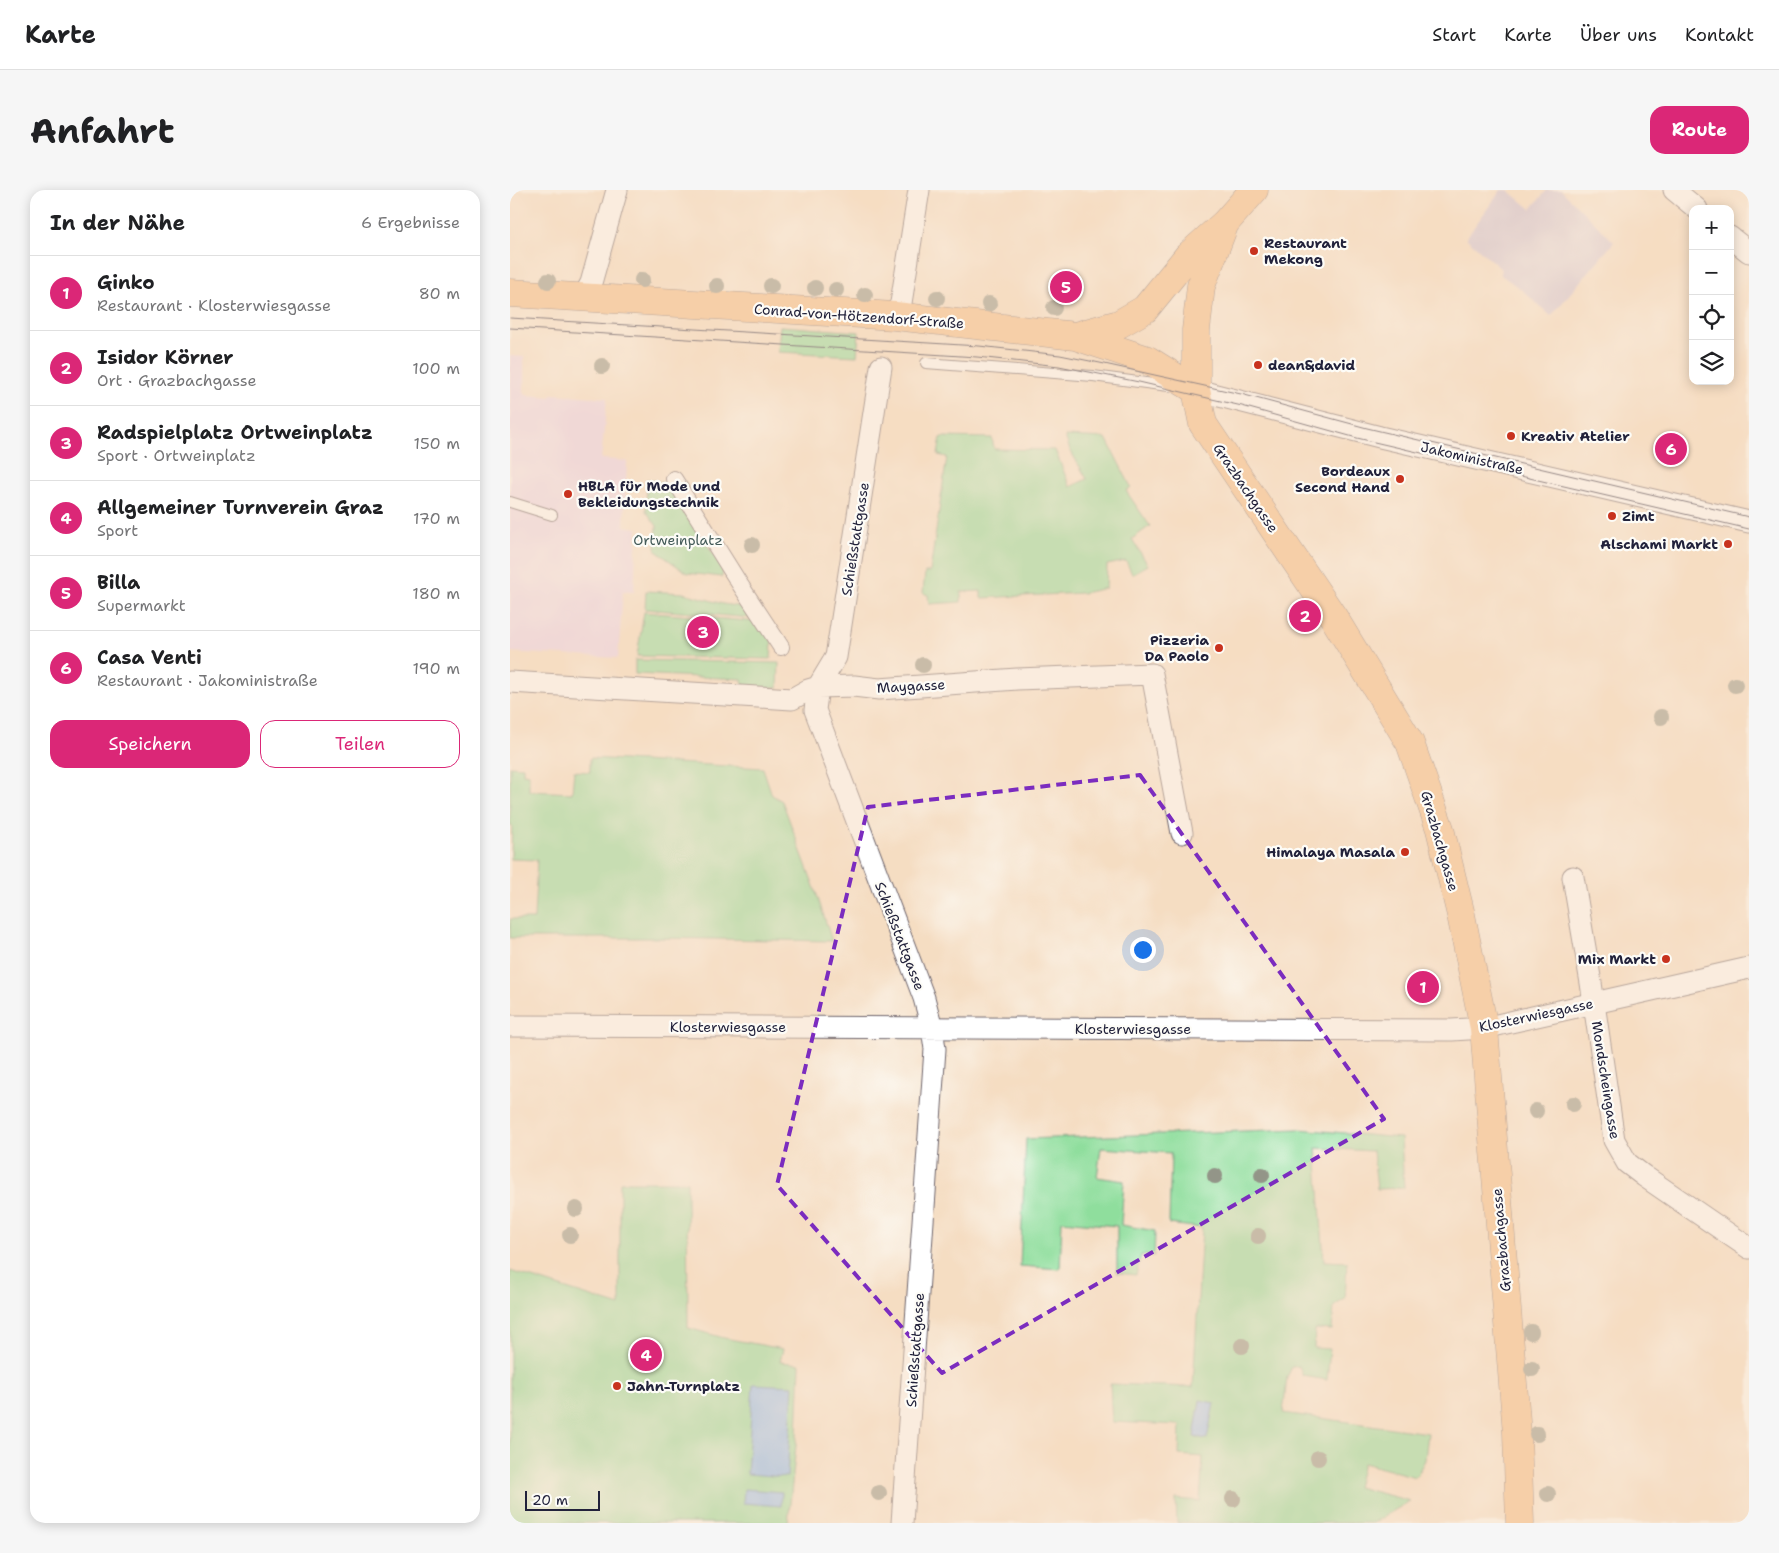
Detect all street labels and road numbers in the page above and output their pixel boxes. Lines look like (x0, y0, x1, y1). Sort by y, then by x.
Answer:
street label: Conrad-von-Hötzendorf-Straße (753, 300, 965, 332)
street label: Jakoministraße (1419, 437, 1525, 479)
street label: Grazbachgasse (1210, 440, 1283, 536)
street label: Schießstattgasse (837, 481, 873, 597)
street label: Maygasse (876, 675, 946, 697)
street label: Grazbachgasse (1417, 789, 1463, 893)
street label: Schießstattgasse (871, 879, 929, 993)
street label: Klosterwiesgasse (1477, 994, 1595, 1036)
street label: Klosterwiesgasse (670, 1018, 786, 1036)
street label: Mondscheingasse (1588, 1019, 1624, 1141)
street label: Klosterwiesgasse (1075, 1020, 1191, 1038)
street label: Grazbachgasse (1488, 1187, 1514, 1292)
street label: Schießstattgasse (902, 1292, 928, 1408)

